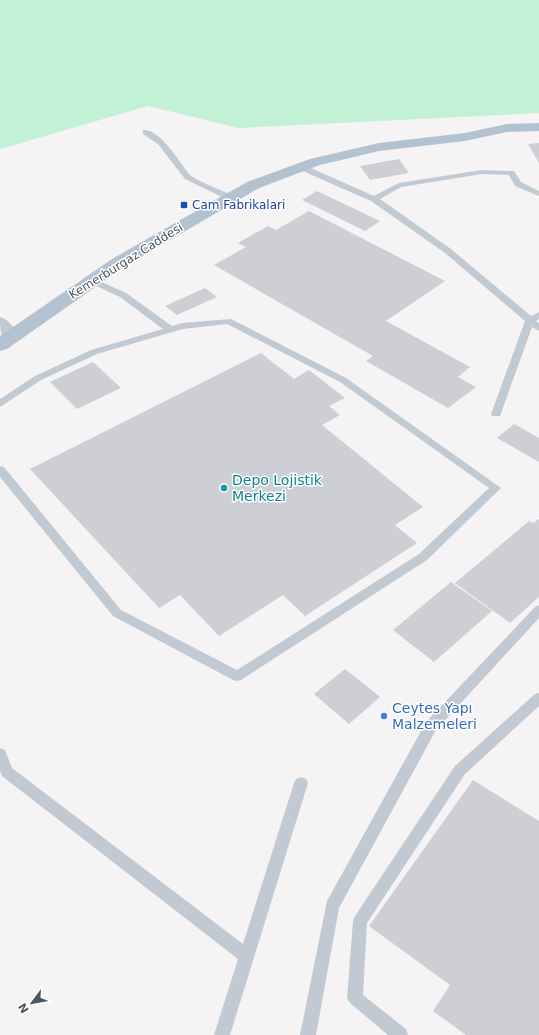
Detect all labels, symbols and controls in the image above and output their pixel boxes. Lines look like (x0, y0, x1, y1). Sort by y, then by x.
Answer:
place label: Cam Fabrikalari (192, 198, 285, 212)
marker: Cam Fabrikalari (179, 200, 189, 210)
street label: Kemerburgaz Caddesi (66, 220, 186, 302)
place label: Depo Lojistik Merkezi (232, 472, 323, 504)
marker: Depo Lojistik Merkezi (219, 483, 229, 493)
place label: Ceytes Yapı Malzemeleri (392, 700, 477, 732)
marker: Ceytes Yapı Malzemeleri (379, 711, 389, 721)
north arrow (12, 983, 52, 1023)
text: N (16, 1001, 32, 1015)

